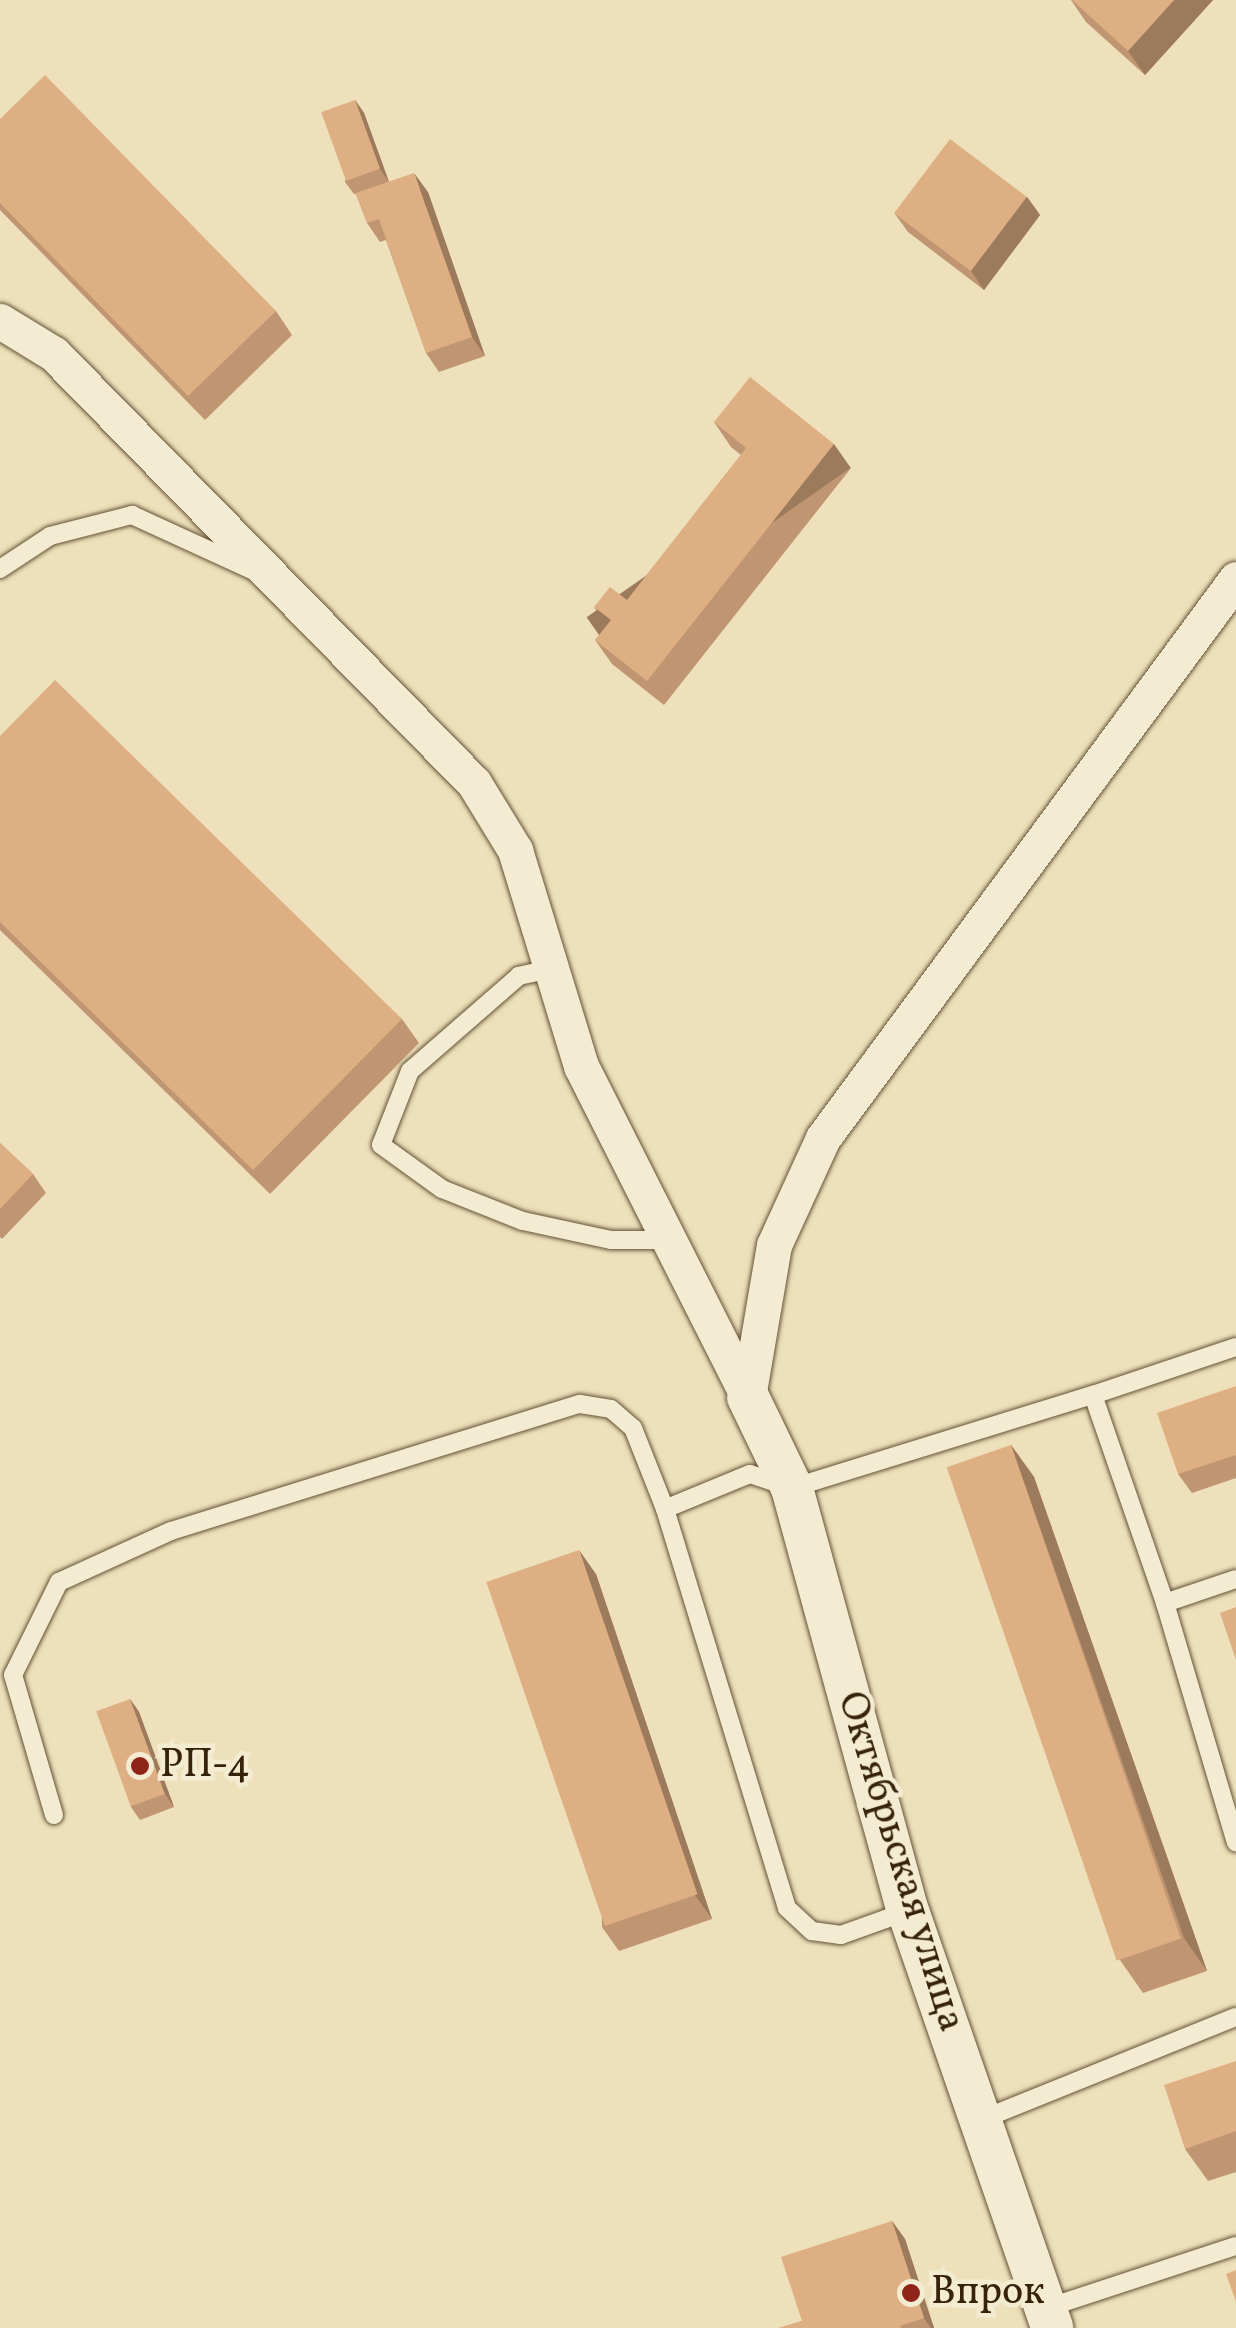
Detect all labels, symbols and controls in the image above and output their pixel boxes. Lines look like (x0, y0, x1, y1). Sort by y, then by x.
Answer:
street label: Октябрьская улица (825, 1686, 975, 2038)
place label: РП-4 (160, 1742, 250, 1790)
marker: РП-4 (129, 1755, 151, 1777)
place label: Впрок (931, 2269, 1045, 2317)
marker: Впрок (900, 2282, 922, 2304)

